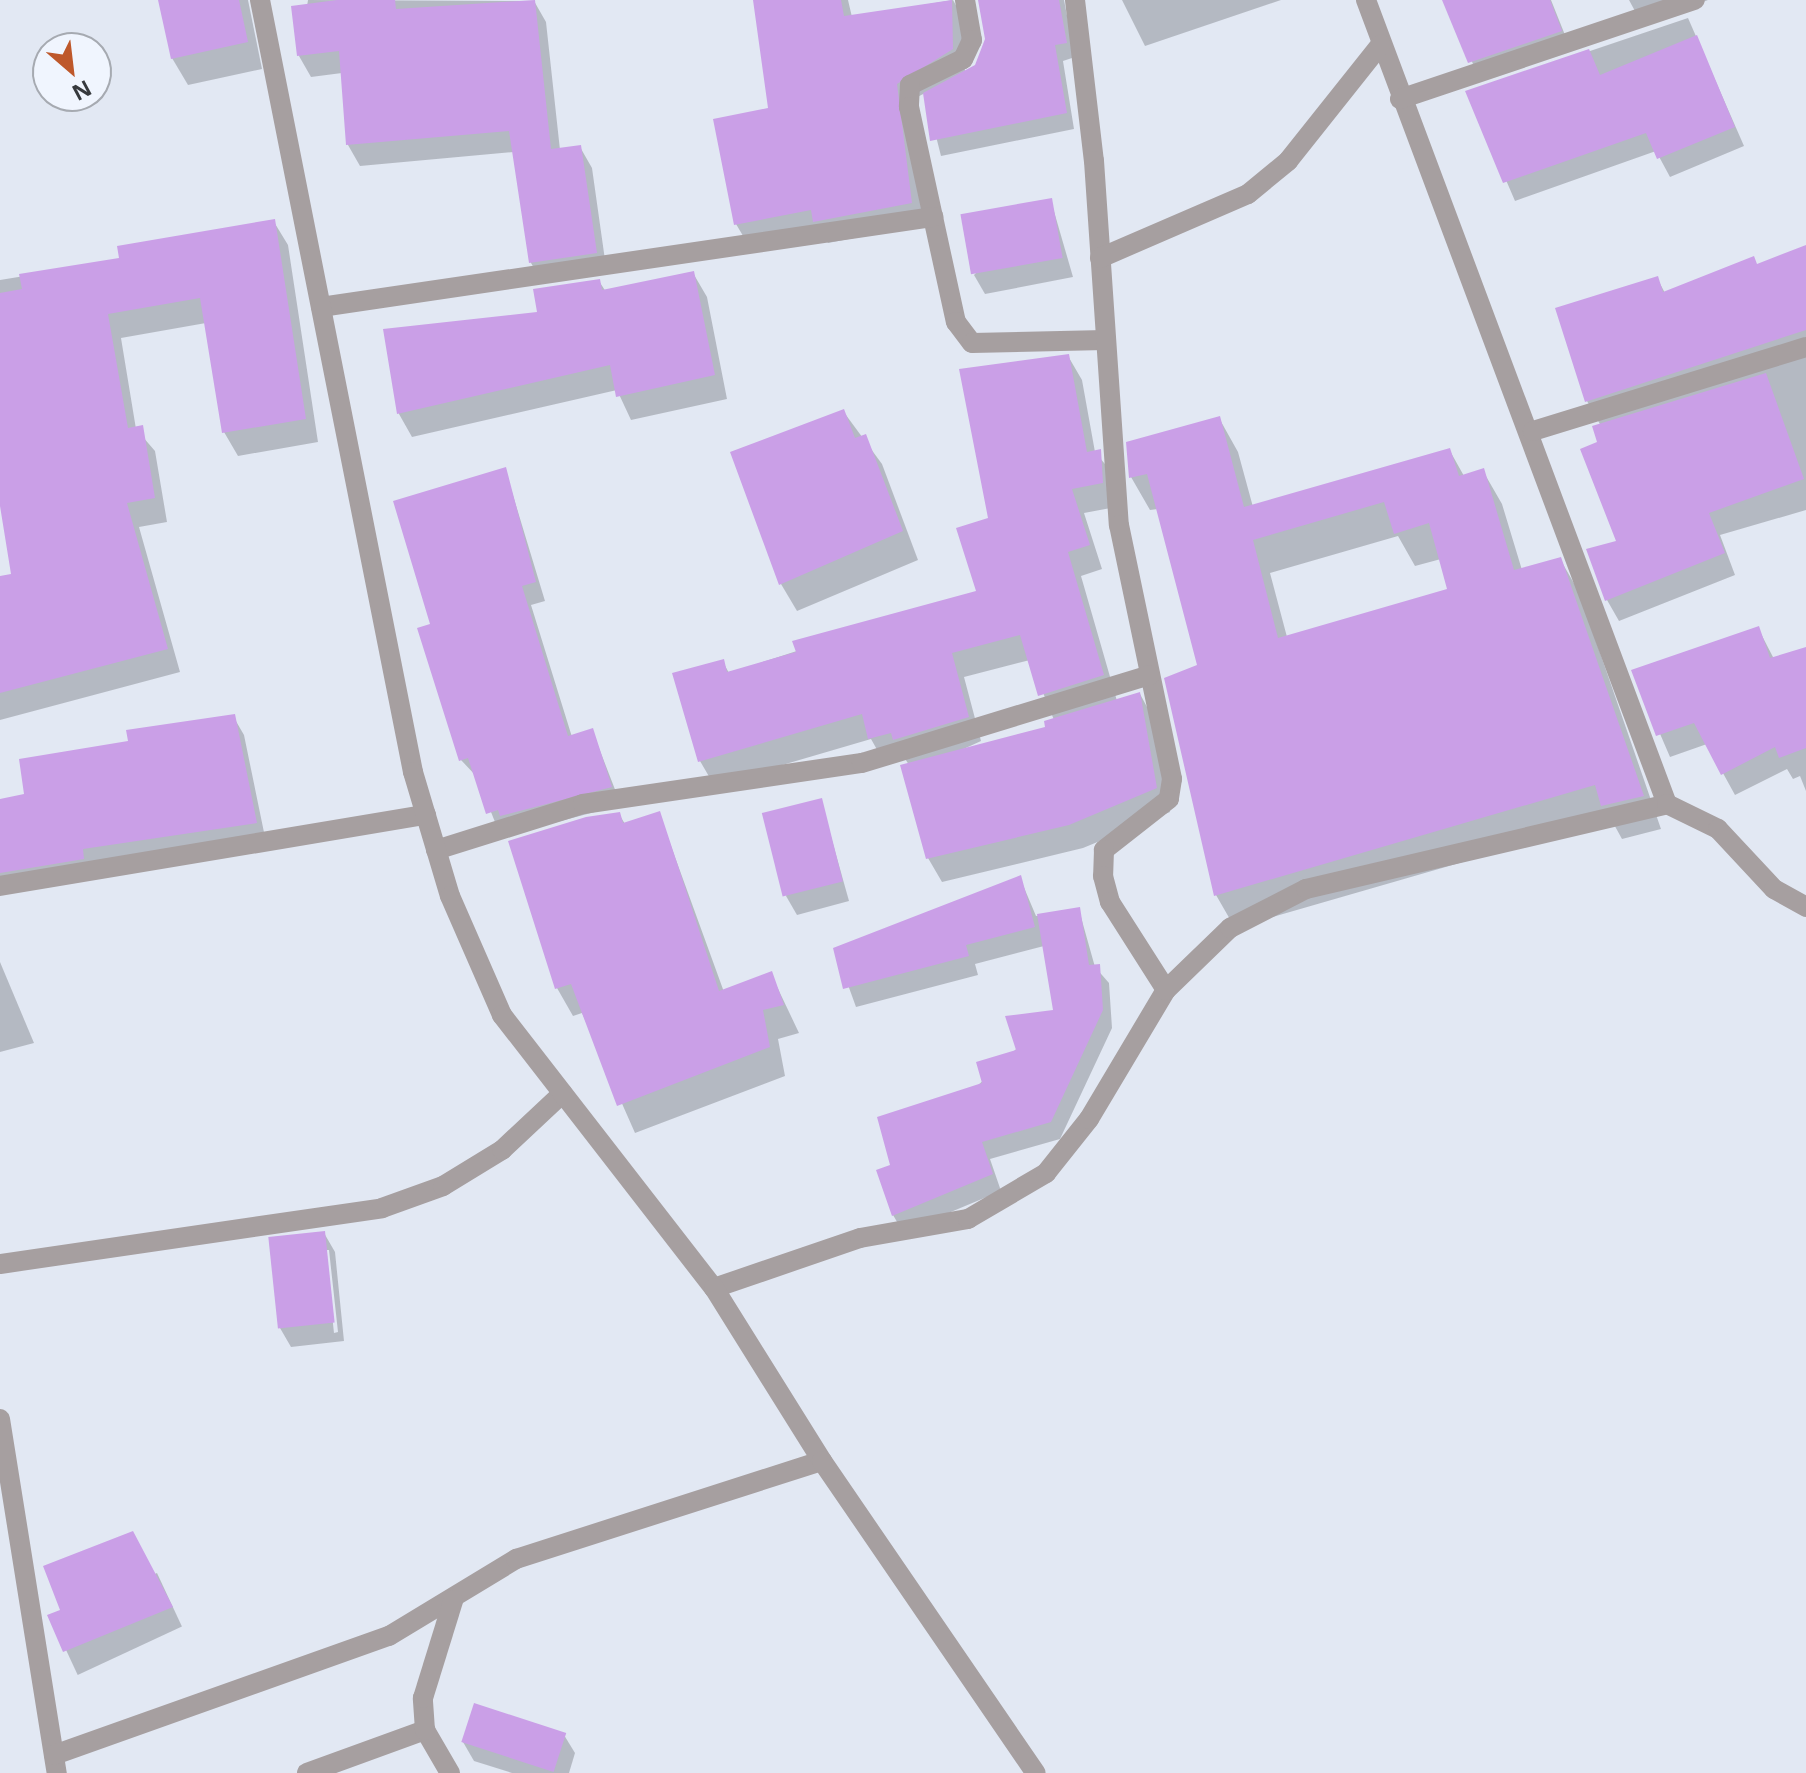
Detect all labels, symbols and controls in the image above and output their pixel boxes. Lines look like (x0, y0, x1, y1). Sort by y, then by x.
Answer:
north arrow (32, 32, 112, 112)
text: N (67, 74, 97, 109)

